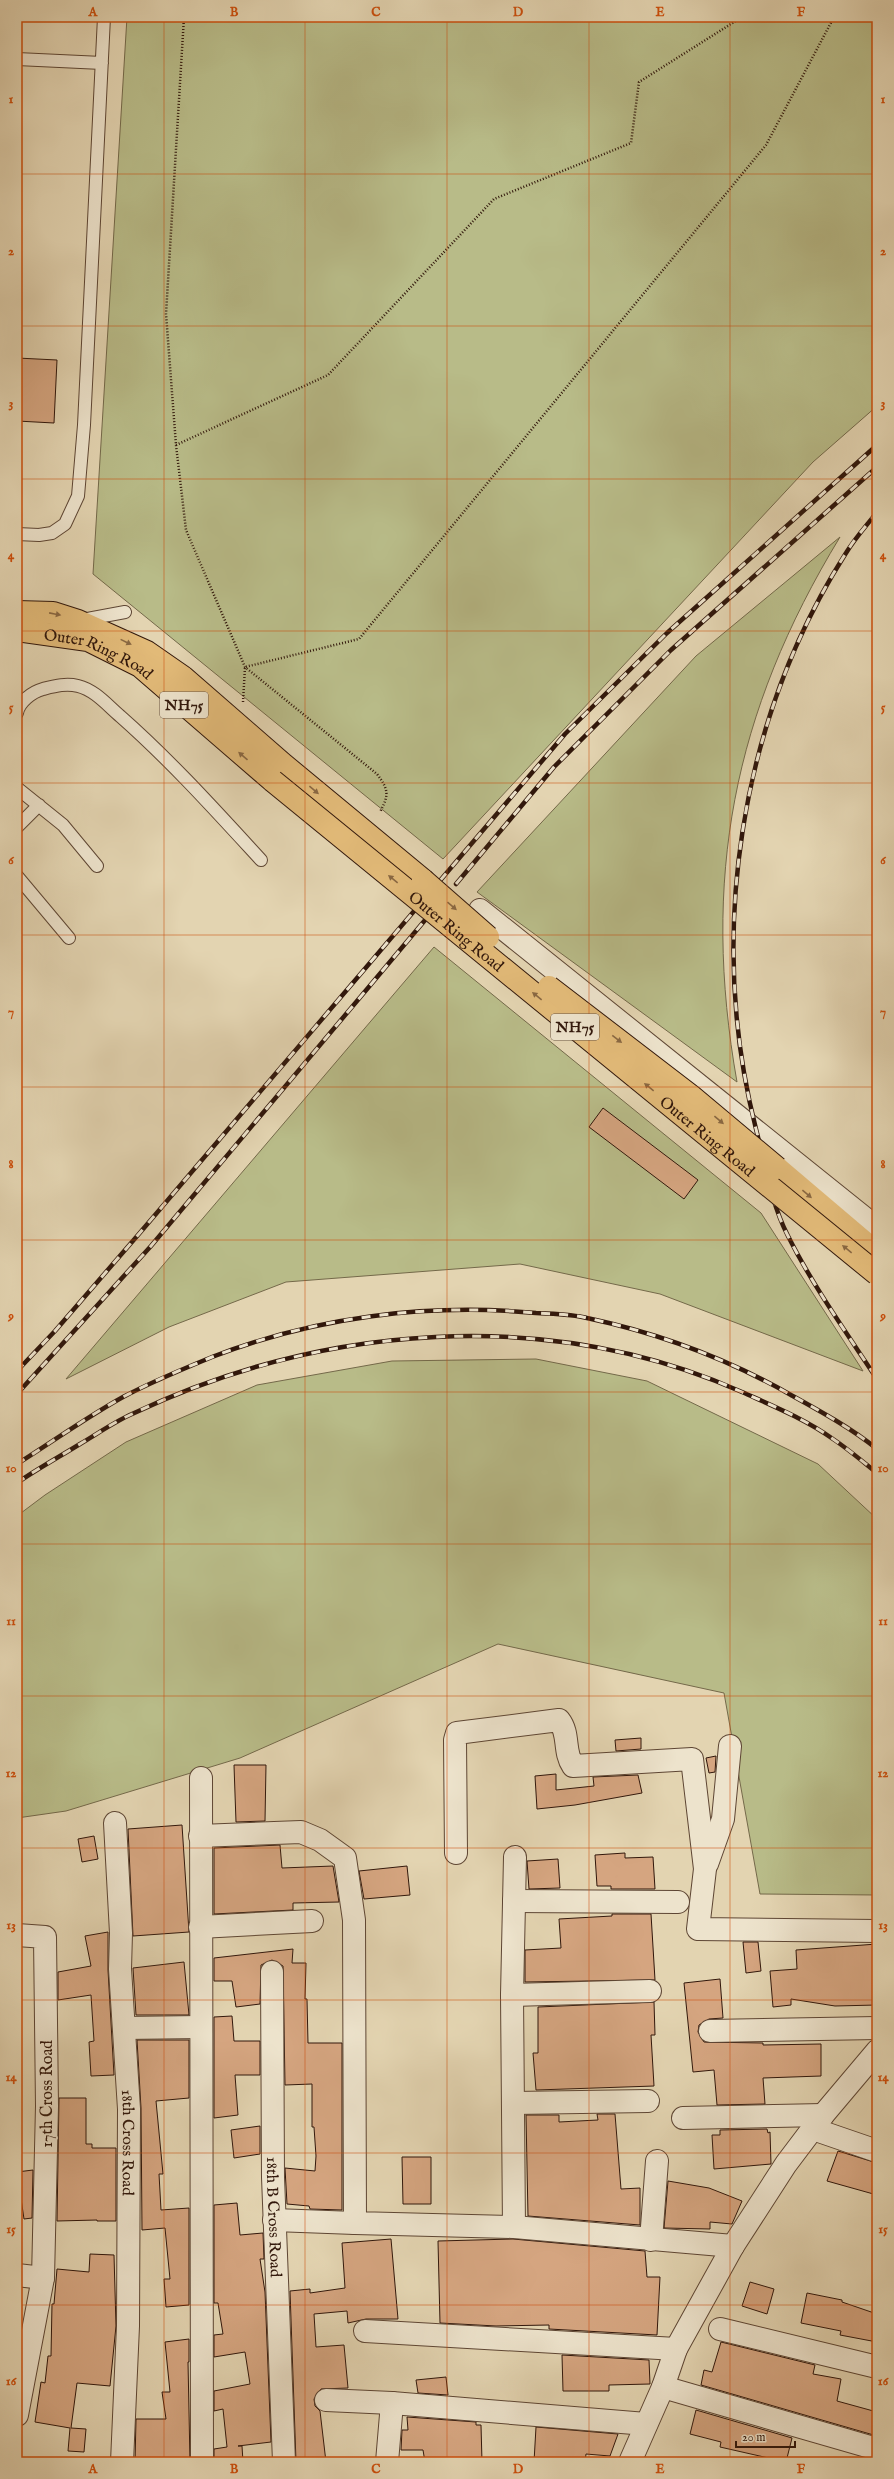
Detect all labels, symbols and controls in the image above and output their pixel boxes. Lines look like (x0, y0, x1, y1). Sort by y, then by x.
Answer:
text: A (88, 4, 99, 21)
text: B (230, 4, 239, 21)
text: C (371, 4, 381, 21)
text: D (513, 4, 524, 21)
text: E (655, 4, 665, 21)
text: F (797, 4, 806, 21)
text: 1 (9, 91, 14, 108)
text: 1 (881, 91, 886, 108)
text: 2 (8, 243, 14, 260)
text: 2 (880, 243, 886, 260)
text: 3 (9, 395, 14, 412)
text: 3 (881, 395, 886, 412)
text: 4 (8, 547, 15, 564)
text: 4 (880, 547, 887, 564)
one-way arrow (48, 612, 61, 618)
street label: Outer Ring Road (43, 626, 157, 685)
one-way arrow (120, 638, 132, 645)
road number: NH75 (160, 692, 208, 718)
text: 5 (9, 699, 14, 716)
text: 5 (881, 699, 886, 716)
one-way arrow (238, 751, 249, 760)
one-way arrow (308, 786, 319, 795)
text: 6 (8, 852, 14, 869)
text: 6 (880, 852, 886, 869)
one-way arrow (387, 874, 398, 883)
street label: Outer Ring Road (404, 888, 507, 977)
one-way arrow (447, 901, 457, 911)
one-way arrow (532, 992, 542, 1000)
text: 7 (8, 1004, 14, 1021)
text: 7 (880, 1004, 886, 1021)
road number: NH75 (551, 1014, 599, 1040)
one-way arrow (611, 1035, 622, 1043)
one-way arrow (643, 1083, 654, 1092)
street label: Outer Ring Road (655, 1093, 758, 1182)
one-way arrow (714, 1115, 724, 1124)
text: 8 (8, 1156, 14, 1173)
text: 8 (880, 1156, 886, 1173)
one-way arrow (801, 1189, 812, 1198)
one-way arrow (841, 1245, 852, 1254)
text: 9 (7, 1308, 14, 1325)
text: 9 (879, 1308, 886, 1325)
text: 10 (5, 1460, 17, 1477)
text: 10 (877, 1460, 889, 1477)
text: 11 (6, 1613, 16, 1630)
text: 11 (878, 1613, 888, 1630)
text: 12 (6, 1765, 16, 1782)
text: 12 (878, 1765, 888, 1782)
text: 13 (6, 1917, 16, 1934)
text: 13 (878, 1917, 888, 1934)
street label: 17th Cross Road (38, 2040, 58, 2148)
text: 14 (5, 2069, 17, 2086)
text: 14 (877, 2069, 889, 2086)
street label: 18th Cross Road (116, 2089, 137, 2196)
street label: 18th B Cross Road (261, 2157, 285, 2278)
text: 15 (6, 2221, 16, 2238)
text: 15 (878, 2221, 888, 2238)
text: 16 (6, 2373, 17, 2390)
text: 16 (878, 2373, 889, 2390)
scale bar (736, 2423, 795, 2449)
text: 20 m (742, 2430, 765, 2445)
text: A (88, 2461, 99, 2478)
text: B (230, 2461, 239, 2478)
text: C (371, 2461, 381, 2478)
text: D (513, 2461, 524, 2478)
text: E (655, 2461, 665, 2478)
text: F (797, 2461, 806, 2478)

